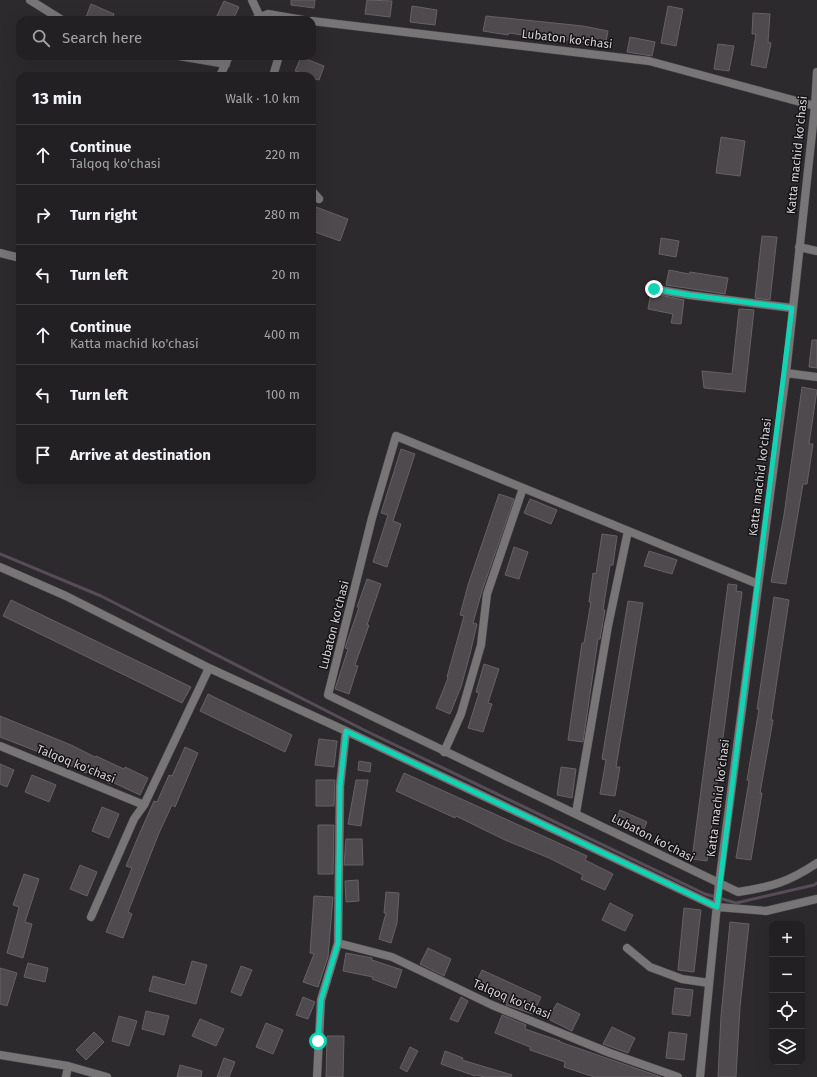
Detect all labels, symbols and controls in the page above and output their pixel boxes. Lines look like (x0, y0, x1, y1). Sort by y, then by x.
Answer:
search box (16, 16, 316, 60)
street label: Lubaton ko'chasi (521, 26, 613, 52)
icon: search (30, 27, 52, 49)
text: Search here (62, 29, 142, 47)
text: 13 min (32, 88, 82, 109)
text: Walk · 1.0 km (225, 91, 300, 106)
street label: Katta machid ko'chasi (784, 95, 810, 215)
text: Continue (70, 138, 131, 156)
icon: ahead (32, 144, 54, 166)
text: 220 m (265, 147, 300, 162)
text: Talqoq ko'chasi (70, 156, 161, 171)
icon: right (32, 204, 54, 226)
text: Turn right (70, 206, 137, 224)
text: 280 m (265, 207, 300, 222)
icon: left (32, 264, 54, 286)
text: Turn left (70, 266, 128, 284)
text: 20 m (272, 267, 300, 282)
route end (645, 280, 663, 298)
text: Continue (70, 318, 131, 336)
icon: ahead (32, 324, 54, 346)
text: 400 m (264, 327, 300, 342)
text: Katta machid ko'chasi (70, 336, 199, 351)
icon: left (32, 384, 54, 406)
text: Turn left (70, 386, 128, 404)
text: 100 m (265, 387, 300, 402)
street label: Katta machid ko'chasi (746, 417, 774, 537)
icon: arrive (32, 444, 54, 466)
text: Arrive at destination (70, 446, 211, 464)
street label: Lubaton ko'chasi (316, 579, 352, 671)
street label: Katta machid ko'chasi (704, 738, 732, 858)
street label: Talqoq ko'chasi (35, 742, 117, 786)
street label: Lubaton ko'chasi (609, 811, 697, 865)
map controls (769, 921, 805, 1065)
button: + (769, 921, 805, 957)
button: − (769, 957, 805, 993)
street label: Talqoq ko'chasi (471, 976, 553, 1022)
button: locate (769, 993, 805, 1029)
button: layers (769, 1029, 805, 1065)
route start (309, 1032, 327, 1050)

